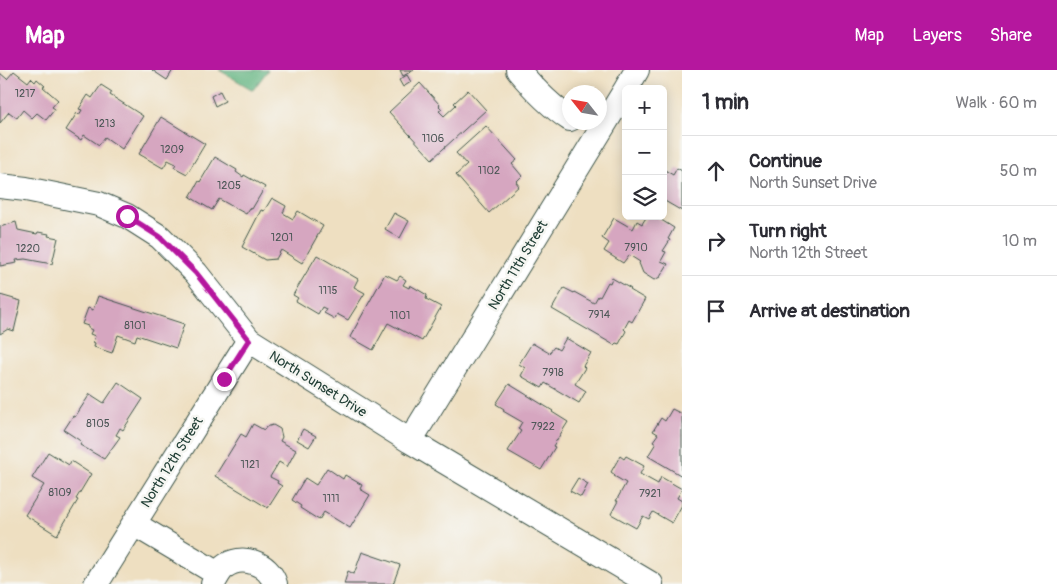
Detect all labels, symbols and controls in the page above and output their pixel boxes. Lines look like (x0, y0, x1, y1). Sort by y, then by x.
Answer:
text: Map (25, 21, 65, 50)
text: Map (855, 24, 884, 47)
text: Layers (912, 24, 962, 47)
text: Share (990, 24, 1032, 47)
north arrow (562, 85, 607, 130)
map controls (622, 85, 667, 220)
button: + (622, 85, 667, 130)
house number: 1217 (15, 87, 35, 100)
text: 1 min (702, 89, 749, 116)
text: Walk · 60 m (955, 93, 1037, 113)
house number: 1213 (95, 117, 115, 130)
button: − (622, 130, 667, 175)
house number: 1106 (422, 132, 444, 145)
house number: 1209 (160, 143, 184, 156)
text: Continue (749, 149, 822, 173)
icon: ahead (702, 157, 730, 185)
text: 50 m (1000, 161, 1037, 181)
house number: 1102 (478, 164, 500, 177)
text: North Sunset Drive (749, 173, 877, 193)
button: layers (622, 175, 667, 220)
house number: 1205 (217, 179, 241, 192)
route start (116, 205, 139, 228)
street label: North 11th Street (485, 217, 552, 313)
text: Turn right (749, 219, 827, 243)
icon: right (702, 227, 730, 255)
house number: 1201 (271, 231, 293, 244)
text: 10 m (1002, 231, 1037, 251)
house number: 7910 (624, 241, 648, 254)
house number: 1220 (16, 242, 40, 255)
text: North 12th Street (749, 243, 868, 263)
house number: 1115 (319, 284, 337, 297)
icon: arrive (702, 297, 730, 325)
text: Arrive at destination (749, 299, 910, 323)
house number: 7914 (588, 308, 611, 321)
house number: 1101 (390, 309, 410, 322)
house number: 8101 (124, 319, 146, 332)
street label: North Sunset Drive (266, 347, 370, 421)
house number: 7918 (542, 366, 564, 379)
route end (213, 368, 236, 391)
street label: North 12th Street (137, 413, 207, 510)
house number: 8105 (86, 417, 110, 430)
house number: 7922 (531, 420, 555, 433)
house number: 1121 (240, 458, 260, 471)
house number: 8109 (48, 486, 72, 499)
house number: 7921 (639, 487, 661, 500)
house number: 1111 (322, 492, 340, 505)

